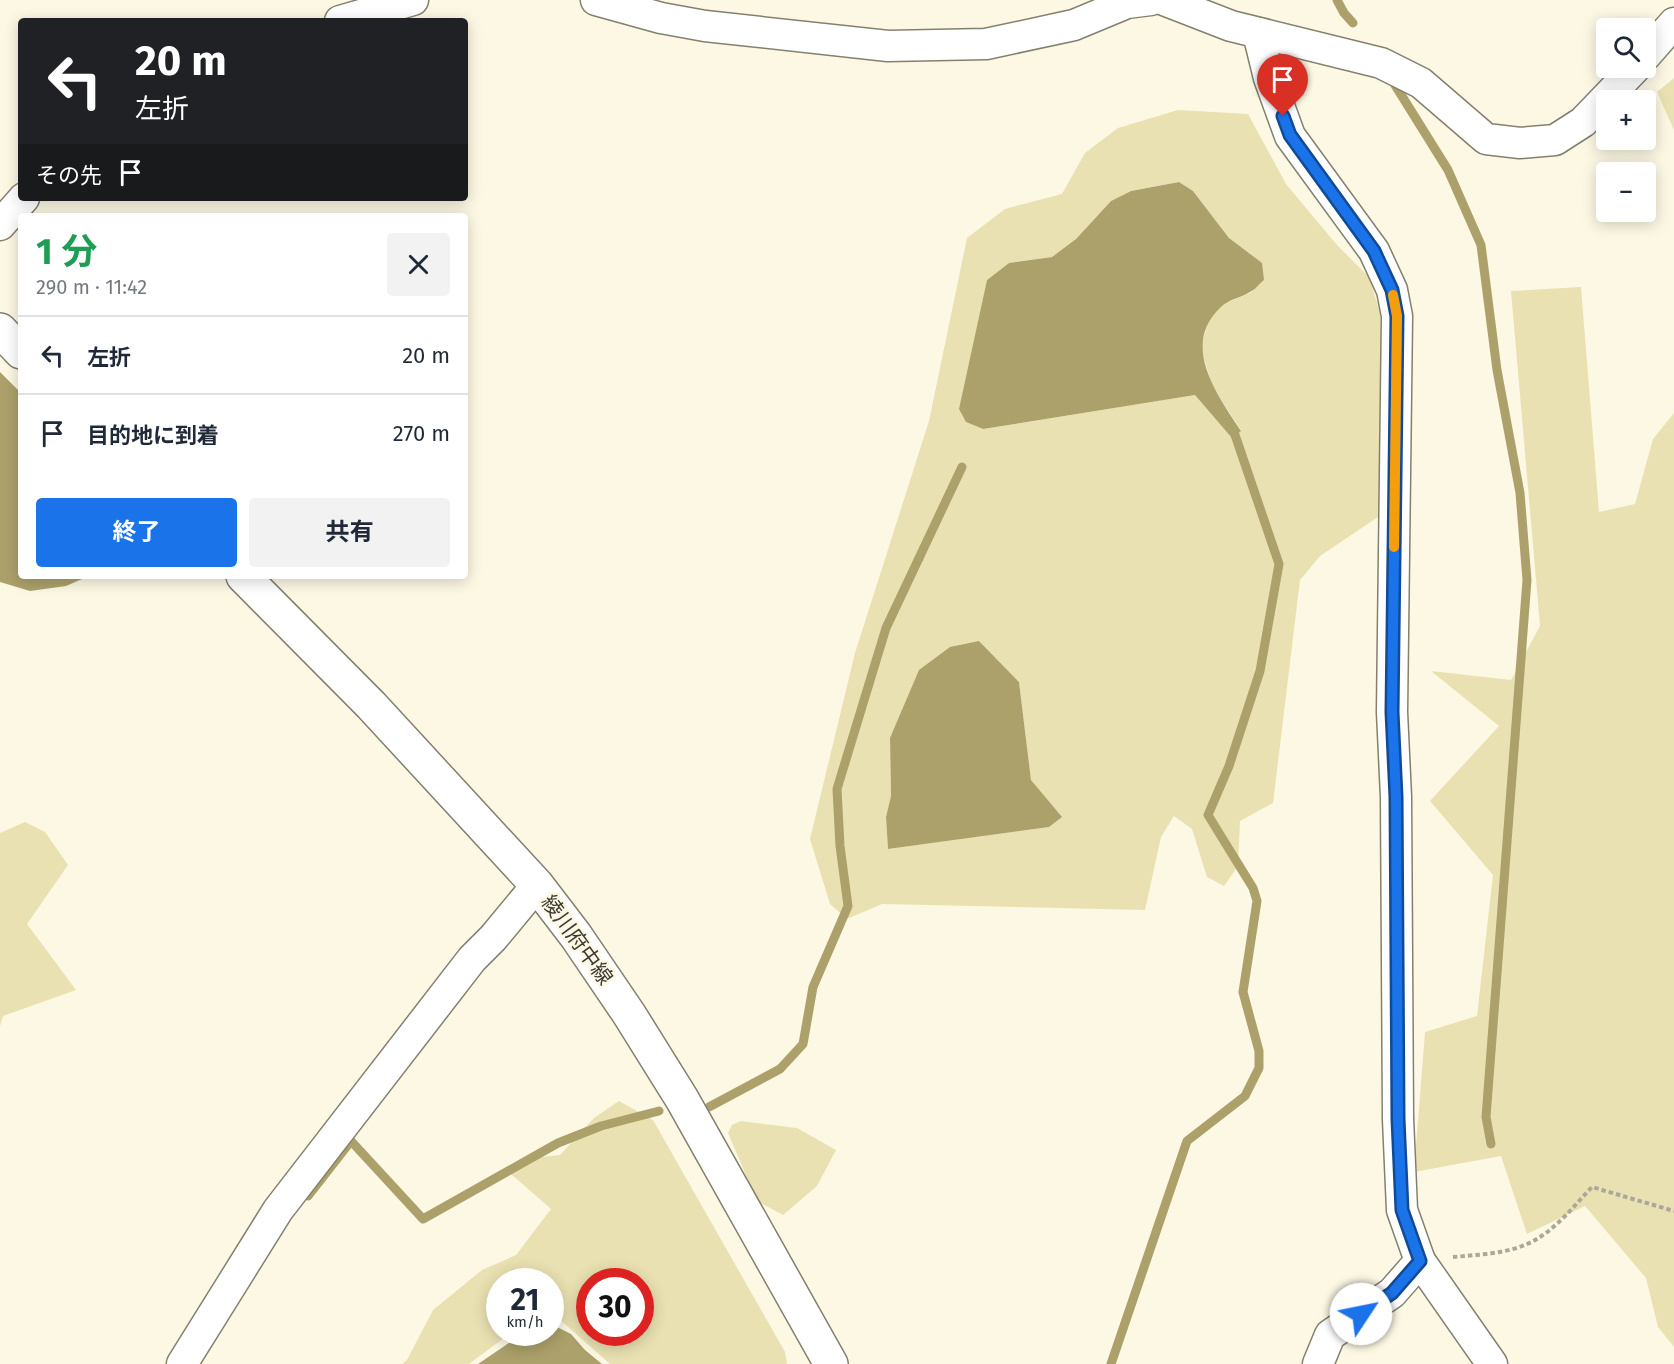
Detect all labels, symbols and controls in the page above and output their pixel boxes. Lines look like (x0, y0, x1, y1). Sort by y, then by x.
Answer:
map controls (1596, 18, 1656, 222)
button: search (1596, 18, 1656, 78)
text: 20 m (135, 36, 227, 86)
icon: left (36, 42, 114, 120)
pin (1257, 54, 1308, 116)
icon: arrive (1266, 63, 1299, 96)
button: + (1596, 90, 1656, 150)
text: 左折 (135, 93, 189, 125)
icon: arrive (114, 156, 147, 189)
text: その先 (36, 162, 102, 189)
button: − (1596, 162, 1656, 222)
text: 1 分 (36, 230, 97, 274)
button: close (387, 233, 450, 296)
text: 290 m · 11:42 (36, 275, 147, 299)
icon: left (36, 339, 69, 372)
text: 20 m (402, 342, 450, 369)
text: 左折 (87, 344, 131, 371)
icon: arrive (36, 417, 69, 450)
text: 270 m (393, 420, 450, 447)
text: 目的地に到着 (87, 422, 219, 449)
button: 終了 (36, 498, 237, 567)
button: 共有 (249, 498, 450, 567)
street label: 綾川府中線 (536, 890, 618, 990)
speed limit sign: 30 (576, 1268, 654, 1346)
text: 21 (511, 1282, 539, 1318)
position arrow (1329, 1282, 1393, 1346)
text: km/h (506, 1313, 544, 1331)

